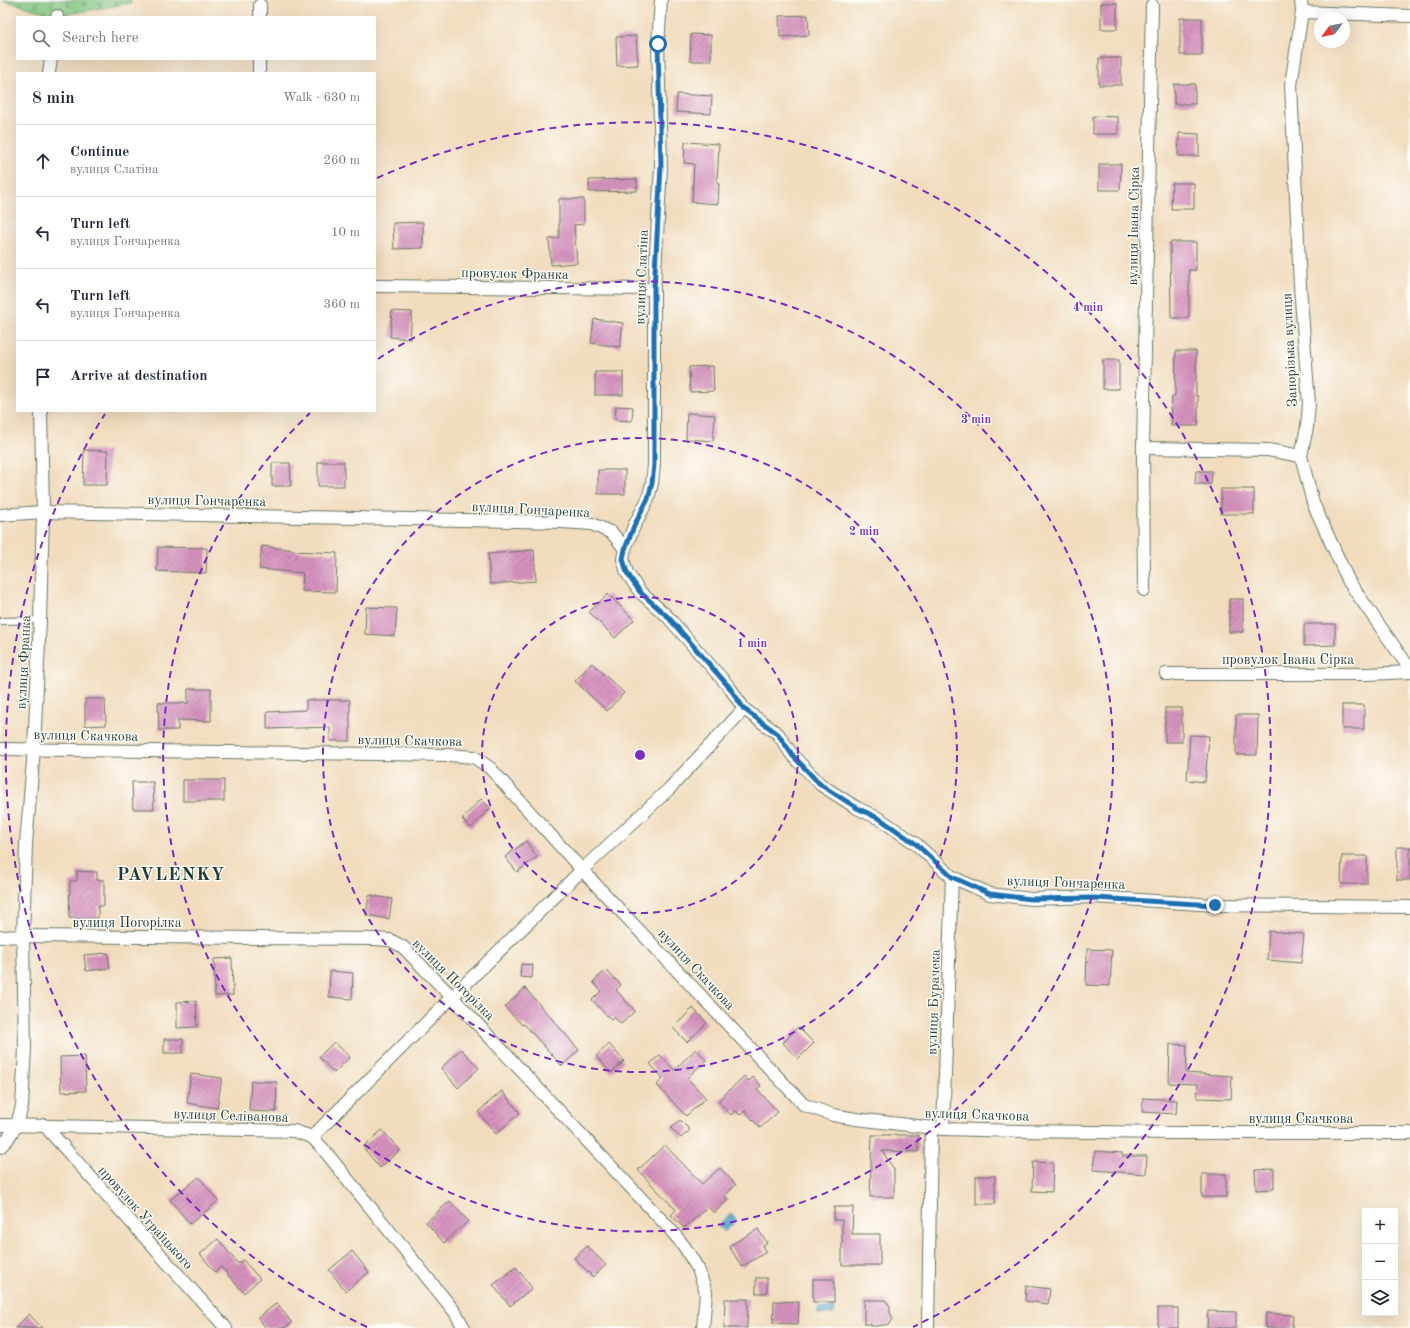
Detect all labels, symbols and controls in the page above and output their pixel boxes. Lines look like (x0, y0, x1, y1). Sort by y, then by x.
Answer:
north arrow (1314, 12, 1350, 48)
search box (16, 16, 376, 60)
icon: search (30, 27, 52, 49)
text: Search here (62, 31, 139, 46)
route start (649, 35, 667, 53)
text: 8 min (32, 90, 75, 107)
text: Walk · 630 m (283, 91, 360, 104)
text: Continue (70, 145, 129, 160)
icon: ahead (32, 150, 54, 172)
text: 260 m (323, 154, 360, 167)
text: вулиця Слатіна (70, 163, 158, 176)
street label: вулиця Івана Сірка (1126, 166, 1142, 286)
text: Turn left (70, 217, 130, 232)
icon: left (32, 222, 54, 244)
text: 10 m (331, 226, 360, 239)
street label: вулиця Слатіна (633, 229, 651, 325)
text: вулиця Гончаренка (70, 235, 180, 248)
street label: провулок Франка (461, 266, 569, 282)
text: Turn left (70, 289, 130, 304)
street label: Запорізька вулиця (1280, 293, 1300, 407)
icon: left (32, 294, 54, 316)
text: 360 m (323, 298, 360, 311)
text: 4 min (1073, 302, 1103, 314)
text: вулиця Гончаренка (70, 307, 180, 320)
icon: arrive (32, 366, 54, 388)
text: Arrive at destination (70, 369, 208, 384)
text: 3 min (961, 414, 991, 426)
street label: вулиця Гончаренка (147, 493, 267, 509)
street label: вулиця Гончаренка (471, 500, 591, 520)
text: 2 min (849, 526, 879, 538)
street label: вулиця Франка (15, 614, 33, 710)
text: 1 min (737, 638, 767, 650)
street label: провулок Івана Сірка (1222, 653, 1354, 667)
street label: вулиця Скачкова (33, 728, 139, 744)
street label: вулиця Скачкова (357, 733, 463, 749)
centre of rings (633, 748, 647, 762)
district label: PAVLENKY (117, 866, 225, 884)
street label: вулиця Гончаренка (1006, 874, 1126, 892)
route end (1206, 896, 1224, 914)
street label: вулиця Погорілка (72, 916, 182, 930)
street label: вулиця Скачкова (655, 927, 737, 1013)
street label: вулиця Погорілка (410, 936, 497, 1023)
street label: вулиця Бурачека (925, 949, 943, 1055)
street label: вулиця Скачкова (924, 1106, 1030, 1124)
street label: вулиця Селіванова (173, 1107, 289, 1125)
street label: вулиця Скачкова (1249, 1112, 1353, 1126)
street label: провулок Уграїцького (95, 1163, 195, 1272)
map controls (1362, 1208, 1398, 1316)
button: + (1362, 1208, 1398, 1244)
button: − (1362, 1244, 1398, 1280)
button: layers (1362, 1280, 1398, 1316)

